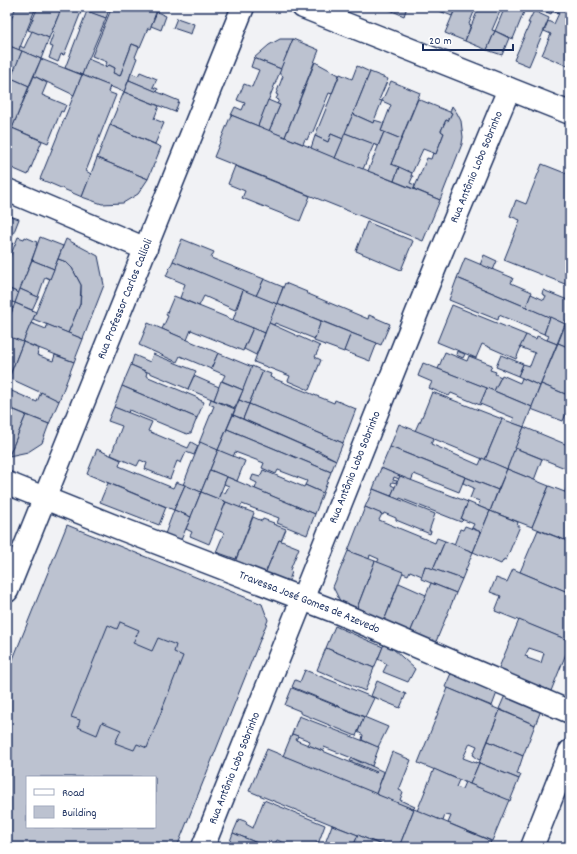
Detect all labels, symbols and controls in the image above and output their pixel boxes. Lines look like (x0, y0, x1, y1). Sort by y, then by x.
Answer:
scale bar (423, 26, 513, 52)
text: 20 m (429, 33, 452, 50)
street label: Rua Antônio Lobo Sobrinho (446, 108, 507, 226)
street label: Rua Professor Carlos Callioli (93, 236, 157, 362)
street label: Rua Antônio Lobo Sobrinho (325, 409, 385, 526)
street label: Travessa José Gomes de Azevedo (236, 567, 383, 638)
street label: Rua Antônio Lobo Sobrinho (204, 709, 265, 827)
legend (26, 776, 156, 828)
text: Road (62, 785, 84, 802)
text: Building (62, 805, 97, 822)

